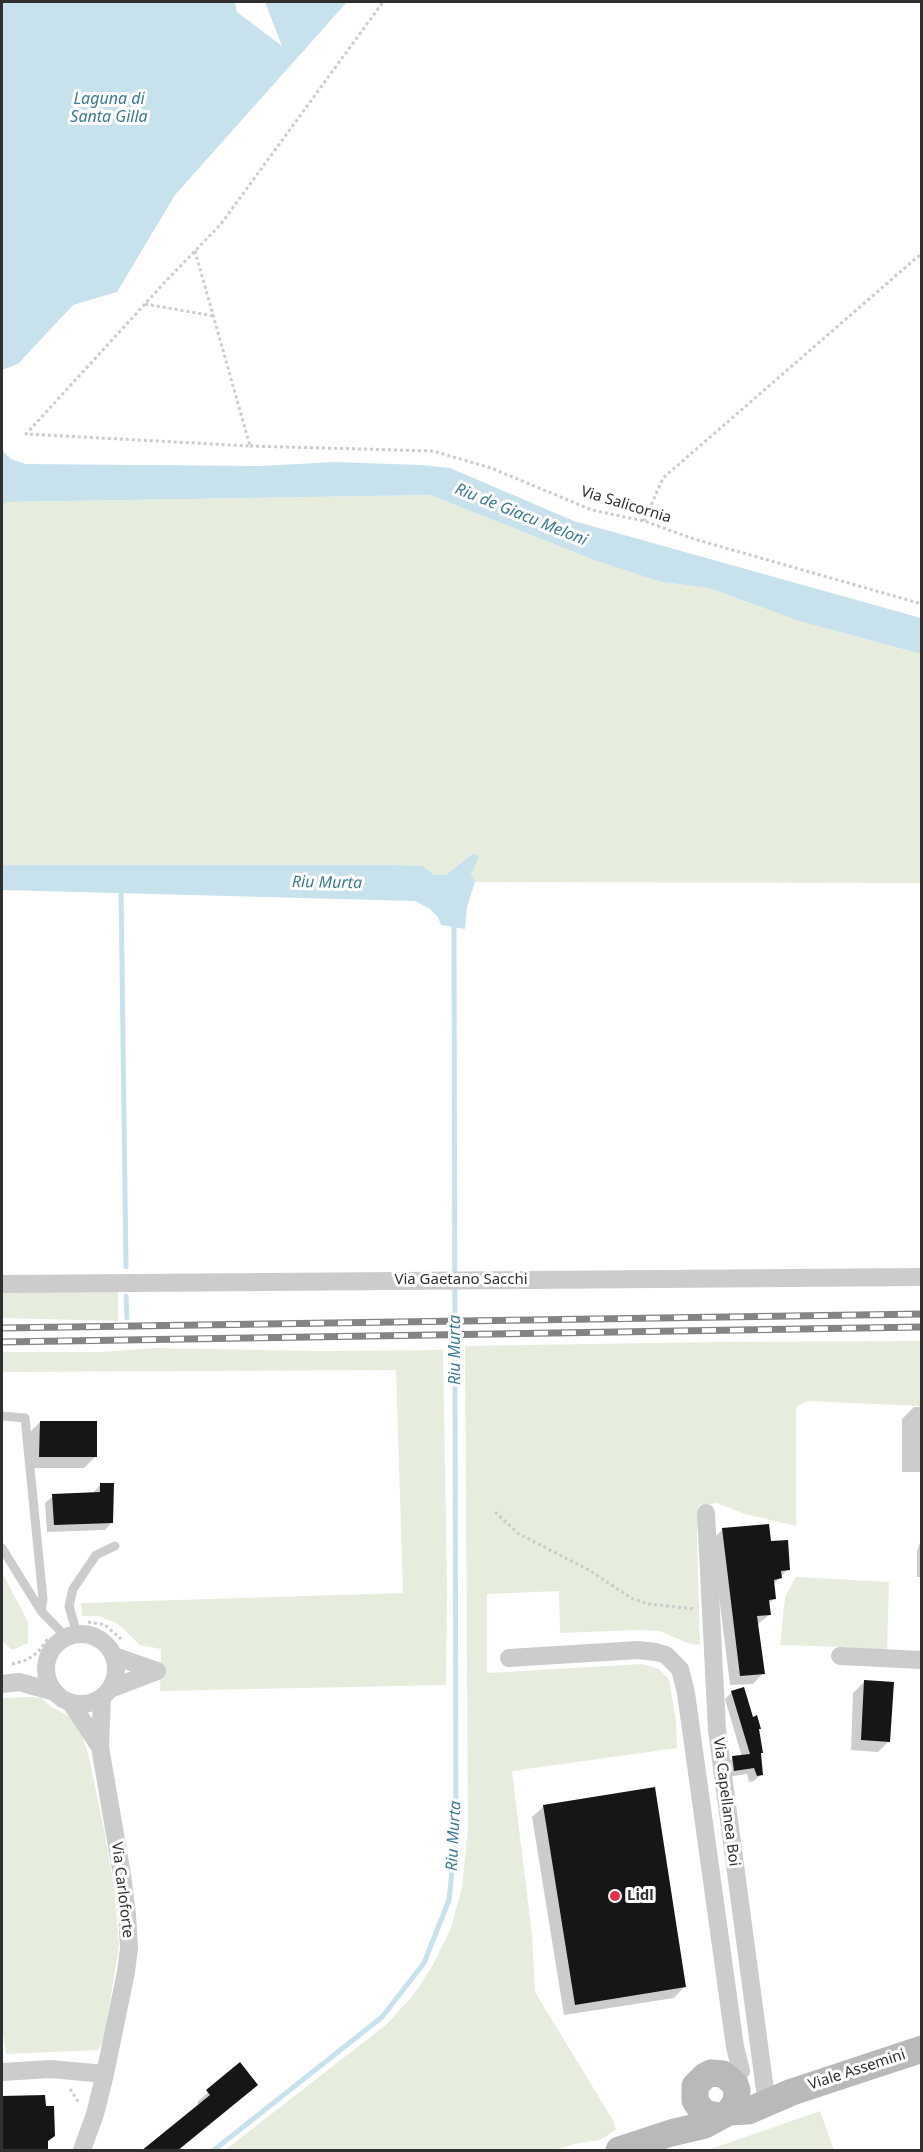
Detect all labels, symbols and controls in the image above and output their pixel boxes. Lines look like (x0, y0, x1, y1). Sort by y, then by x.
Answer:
water label: Laguna di Santa Gilla (70, 89, 148, 127)
water label: Riu de Giacu Meloni (452, 480, 590, 550)
street label: Via Salicornia (579, 483, 673, 527)
water label: Riu Murta (292, 873, 362, 893)
street label: Via Gaetano Sacchi (394, 1271, 528, 1289)
water label: Riu Murta (445, 1315, 465, 1385)
street label: Via Capellanea Boi (709, 1737, 743, 1867)
water label: Riu Murta (443, 1800, 465, 1872)
street label: Via Carloforte (107, 1841, 137, 1939)
place label: Lidl (627, 1887, 654, 1905)
marker: Lidl (608, 1889, 622, 1903)
street label: Viale Assemini (806, 2046, 908, 2094)

